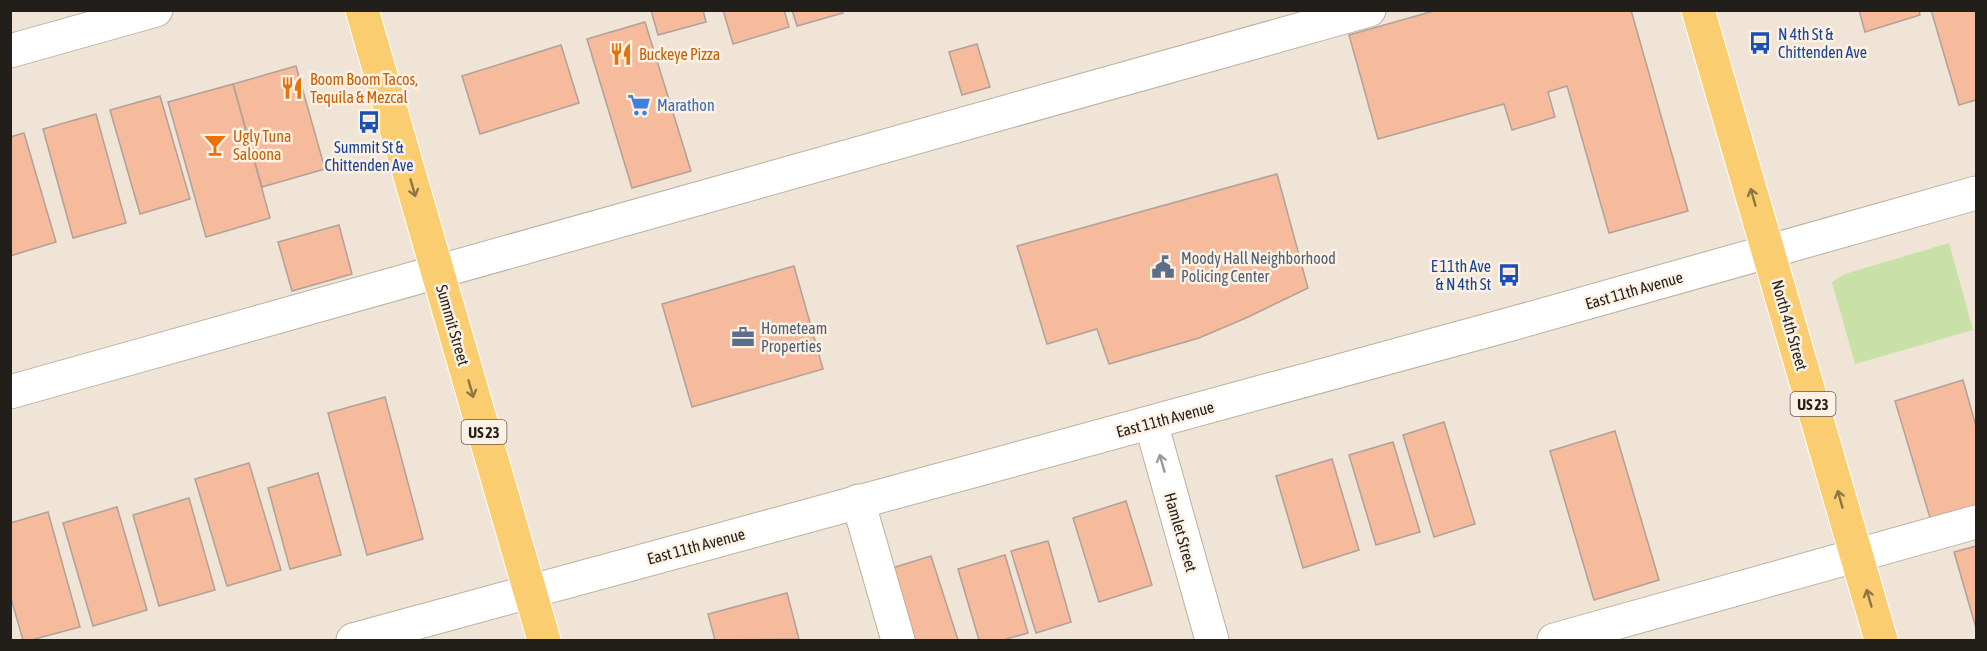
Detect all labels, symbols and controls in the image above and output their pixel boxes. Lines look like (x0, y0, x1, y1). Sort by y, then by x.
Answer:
place label: N 4th St & Chittenden Ave (1778, 25, 1867, 61)
bus stop icon: N 4th St & Chittenden Ave (1747, 30, 1773, 56)
restaurant icon: Buckeye Pizza (608, 41, 634, 67)
place label: Buckeye Pizza (639, 45, 720, 64)
place label: Boom Boom Tacos, Tequila & Mezcal (310, 70, 418, 107)
restaurant icon: Boom Boom Tacos, Tequila & Mezcal (279, 75, 305, 101)
supermarket icon: Marathon (626, 92, 652, 118)
place label: Marathon (657, 96, 715, 114)
bus stop icon: Summit St & Chittenden Ave (356, 109, 382, 135)
place label: Ugly Tuna Saloona (233, 127, 291, 163)
bar icon: Ugly Tuna Saloona (202, 132, 228, 158)
place label: Summit St & Chittenden Ave (324, 138, 414, 174)
one-way arrow (408, 178, 419, 197)
one-way arrow (1747, 188, 1758, 207)
place label: Moody Hall Neighborhood Policing Center (1181, 249, 1336, 286)
public building icon: Moody Hall Neighborhood Policing Center (1150, 254, 1176, 280)
place label: E 11th Ave & N 4th St (1431, 257, 1491, 293)
bus stop icon: E 11th Ave & N 4th St (1496, 262, 1522, 288)
street label: East 11th Avenue (1583, 267, 1685, 313)
street label: North 4th Street (1768, 278, 1812, 373)
street label: Summit Street (433, 283, 473, 368)
place label: Hometeam Properties (761, 319, 827, 356)
office icon: Hometeam Properties (730, 324, 756, 350)
one-way arrow (466, 379, 477, 398)
road number: US 23 (1790, 392, 1836, 416)
street label: East 11th Avenue (1114, 397, 1216, 441)
road number: US 23 (462, 420, 506, 444)
one-way arrow (1156, 454, 1167, 473)
street label: Hamlet Street (1161, 490, 1201, 574)
one-way arrow (1834, 490, 1845, 509)
street label: East 11th Avenue (645, 524, 747, 568)
one-way arrow (1862, 589, 1874, 608)

